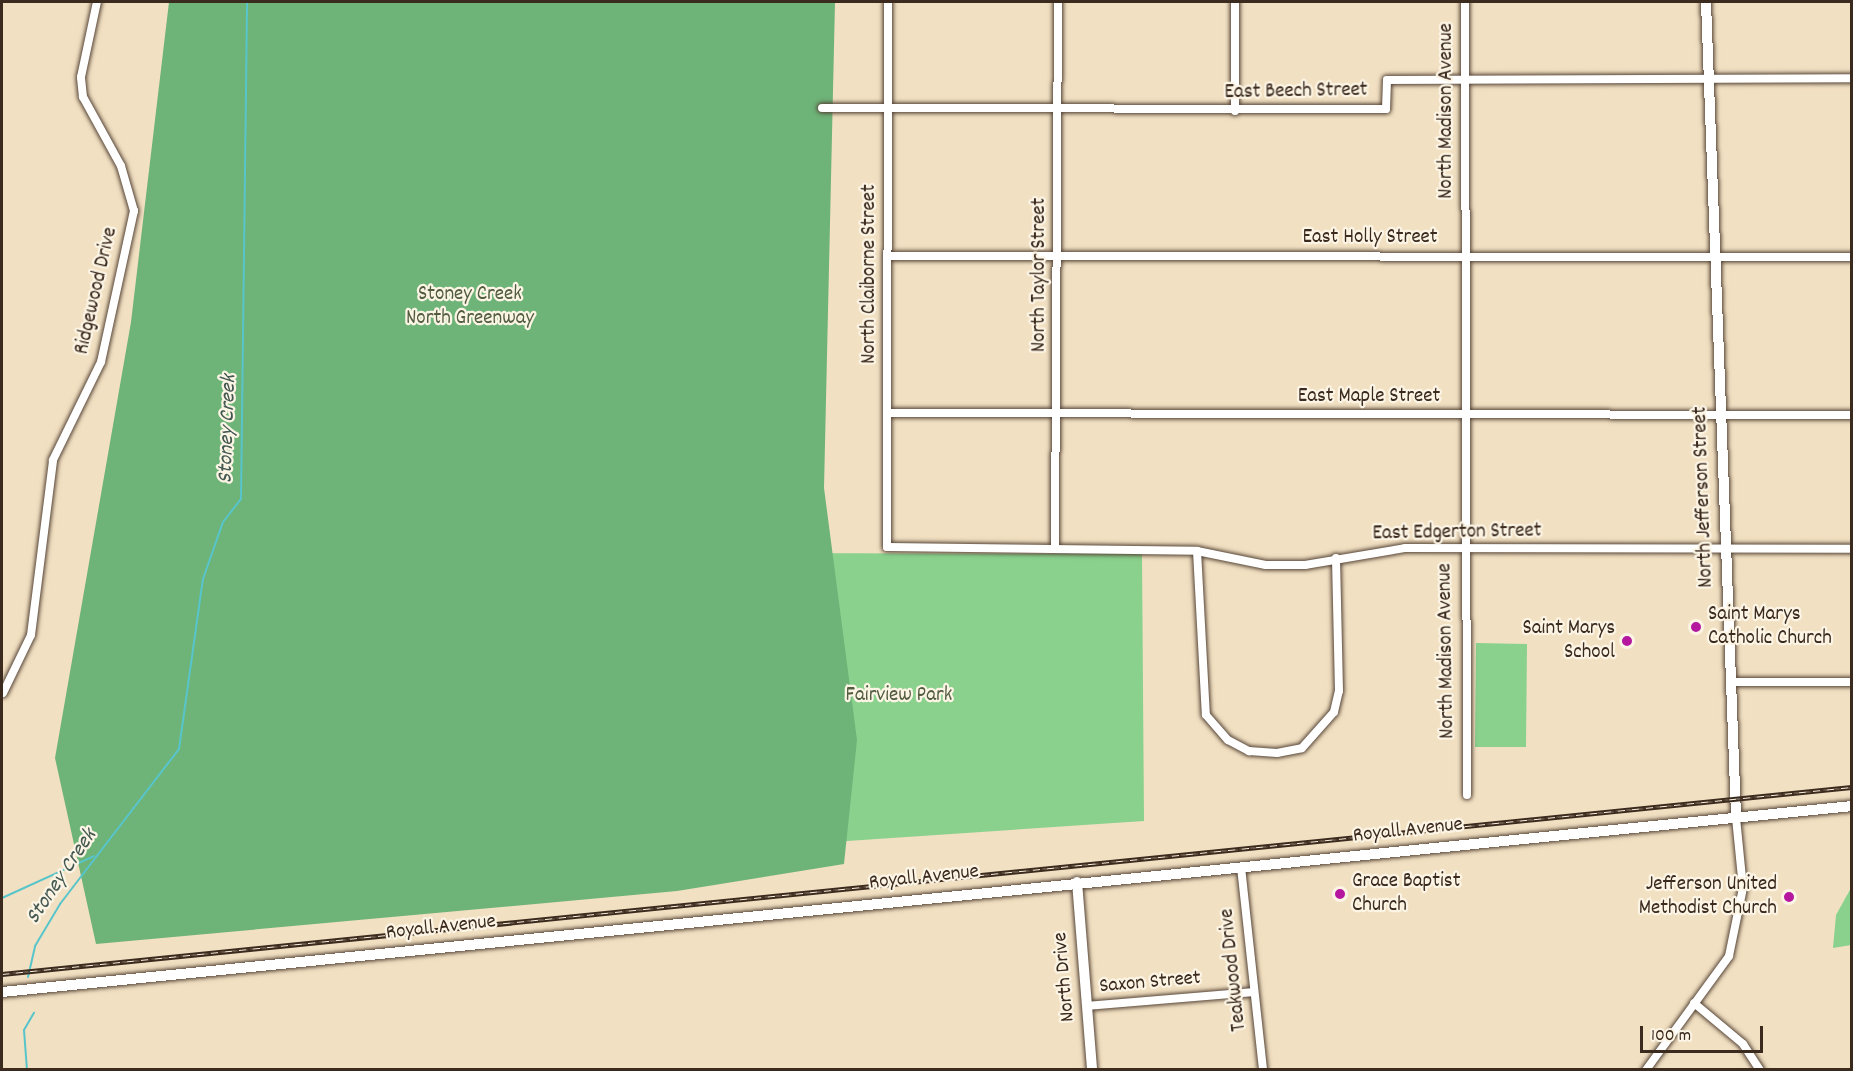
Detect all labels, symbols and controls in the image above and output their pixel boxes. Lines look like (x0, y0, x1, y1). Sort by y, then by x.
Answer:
street label: North Madison Avenue (1434, 23, 1460, 199)
street label: East Beech Street (1224, 78, 1368, 106)
street label: North Claiborne Street (857, 184, 883, 364)
street label: North Taylor Street (1027, 198, 1053, 352)
street label: Ridgewood Drive (70, 225, 124, 357)
street label: East Holly Street (1302, 225, 1438, 251)
park label: Stoney Creek North Greenway (406, 282, 534, 332)
water label: Stoney Creek (213, 374, 243, 484)
street label: East Maple Street (1298, 384, 1440, 410)
street label: North Jefferson Street (1688, 406, 1720, 588)
street label: East Edgerton Street (1372, 519, 1542, 547)
street label: North Madison Avenue (1433, 563, 1461, 739)
place label: Saint Marys Catholic Church (1708, 602, 1832, 652)
place label: Saint Marys School (1522, 616, 1615, 666)
marker: Saint Marys Catholic Church (1689, 620, 1703, 634)
marker: Saint Marys School (1620, 634, 1634, 648)
park label: Fairview Park (846, 683, 952, 709)
street label: Royall Avenue (1352, 813, 1464, 849)
water label: Stoney Creek (21, 825, 103, 929)
street label: Royall Avenue (868, 860, 980, 896)
place label: Grace Baptist Church (1352, 869, 1460, 919)
place label: Jefferson United Methodist Church (1639, 872, 1777, 922)
marker: Grace Baptist Church (1333, 887, 1347, 901)
marker: Jefferson United Methodist Church (1782, 890, 1796, 904)
street label: Teakwood Drive (1215, 907, 1253, 1033)
street label: Royall Avenue (385, 910, 497, 946)
street label: North Drive (1049, 931, 1081, 1023)
street label: Saxon Street (1098, 966, 1202, 1000)
scale bar (1643, 1014, 1766, 1052)
text: 100 m (1651, 1024, 1691, 1049)

